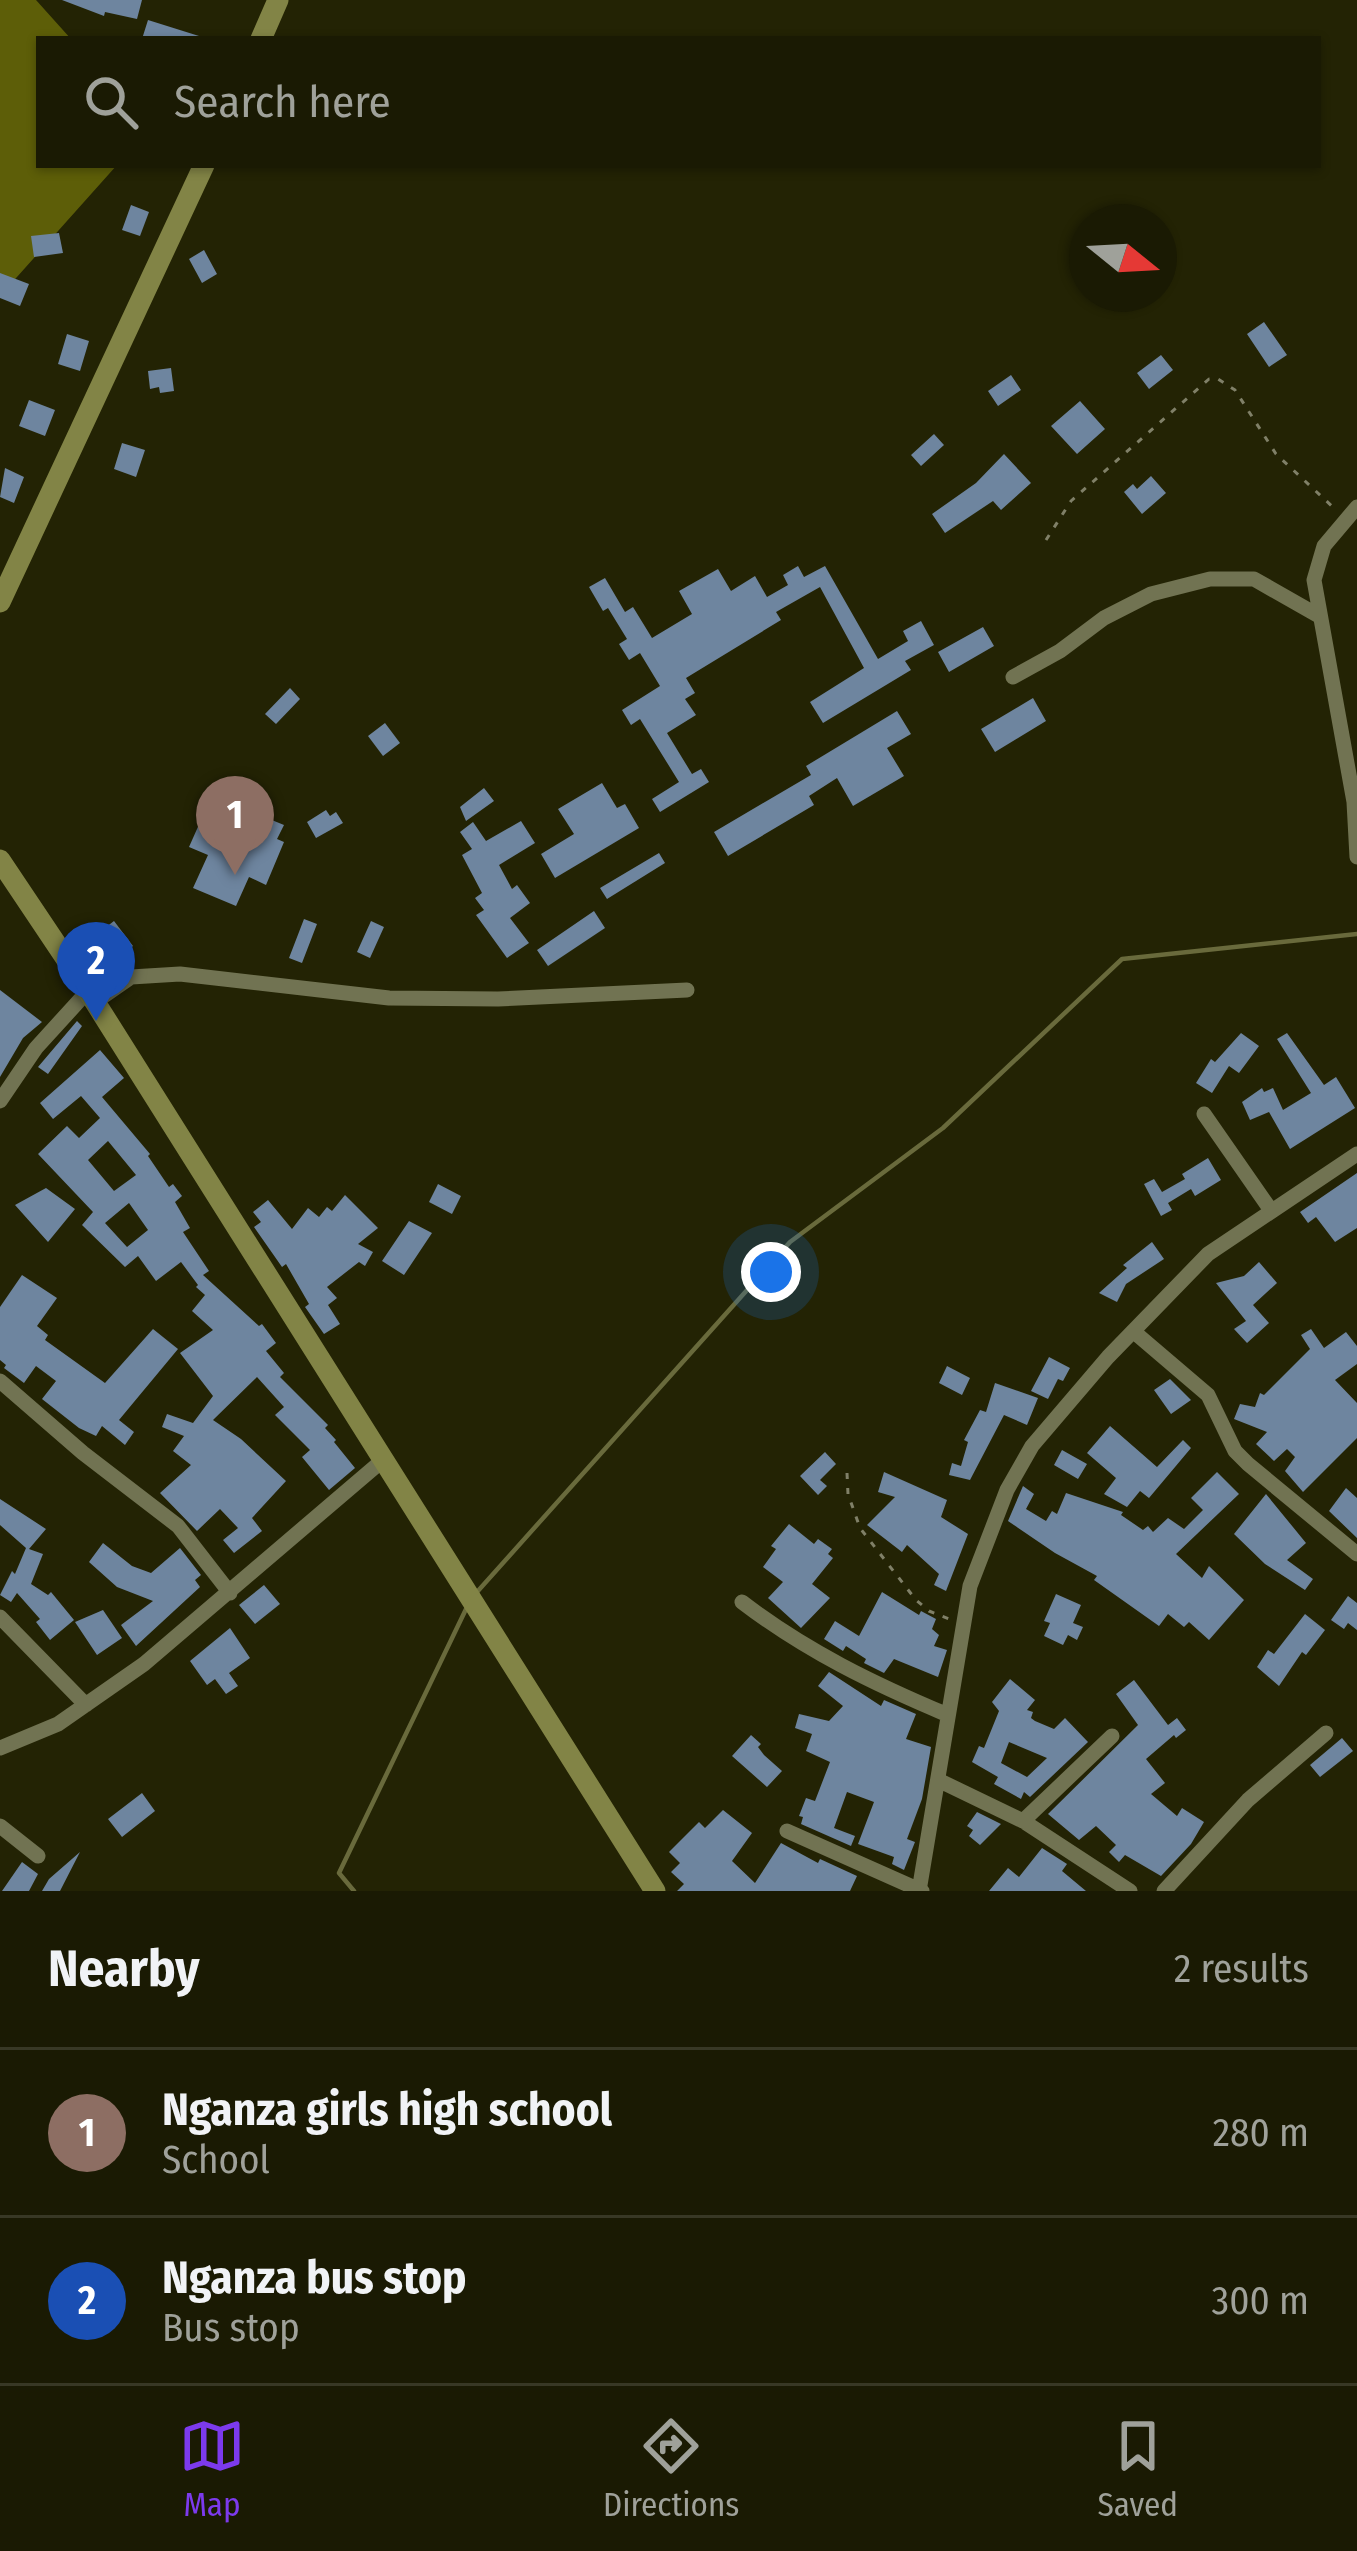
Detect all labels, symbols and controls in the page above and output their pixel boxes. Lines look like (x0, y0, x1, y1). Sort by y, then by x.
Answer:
search box (36, 36, 1321, 168)
icon: search (78, 69, 144, 135)
text: Search here (174, 75, 391, 129)
north arrow (1069, 204, 1177, 312)
pin: 1 (196, 776, 274, 875)
pin: 2 (57, 922, 135, 1021)
your location (741, 1242, 801, 1302)
text: Nearby (48, 1938, 200, 2000)
text: 2 results (1174, 1946, 1309, 1992)
text: Nganza girls high school (162, 2083, 612, 2137)
text: 1 (79, 2110, 95, 2156)
text: 280 m (1213, 2110, 1309, 2156)
text: School (162, 2137, 270, 2183)
text: Nganza bus stop (162, 2251, 466, 2305)
text: 2 (78, 2278, 96, 2324)
text: 300 m (1212, 2278, 1309, 2324)
text: Bus stop (162, 2305, 300, 2351)
tab: Map (179, 2413, 245, 2525)
tab: Directions (603, 2413, 739, 2525)
tab: Saved (1097, 2413, 1178, 2525)

